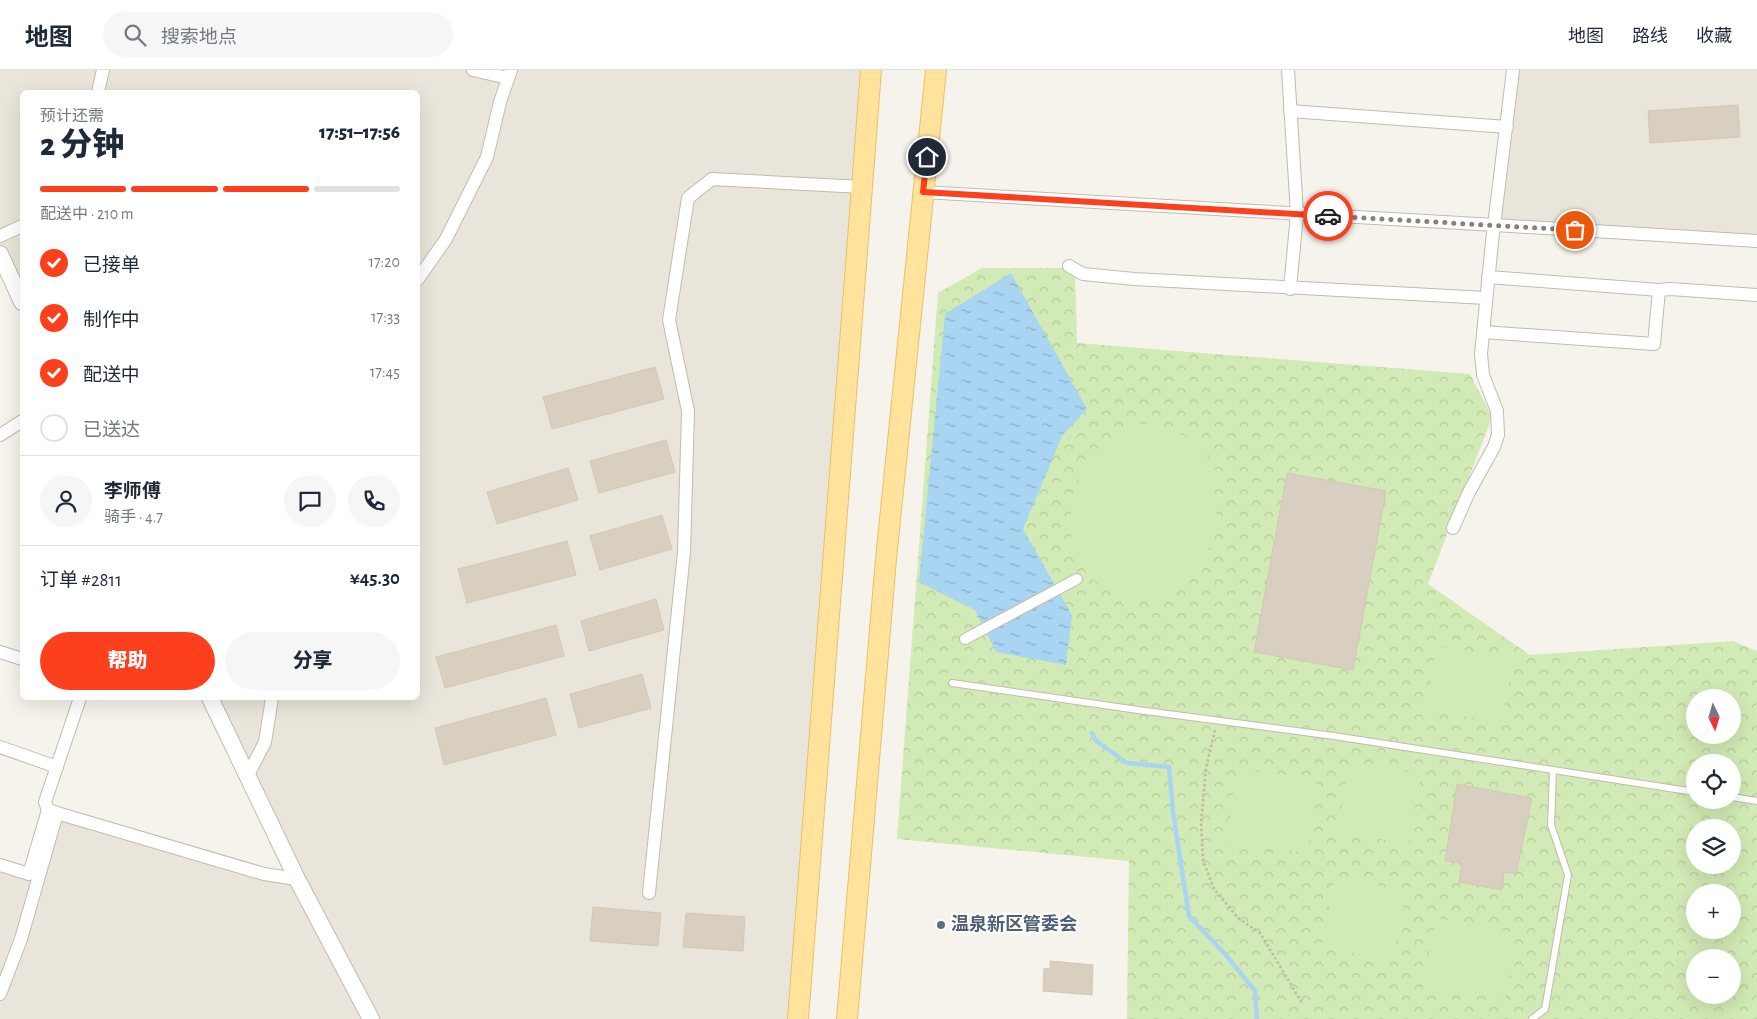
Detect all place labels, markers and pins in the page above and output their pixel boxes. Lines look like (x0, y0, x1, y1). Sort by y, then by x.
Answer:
pin (906, 136, 948, 178)
pin (1554, 209, 1596, 251)
place label: 温泉新区管委会 (951, 914, 1077, 934)
marker: 温泉新区管委会 (935, 919, 947, 931)

